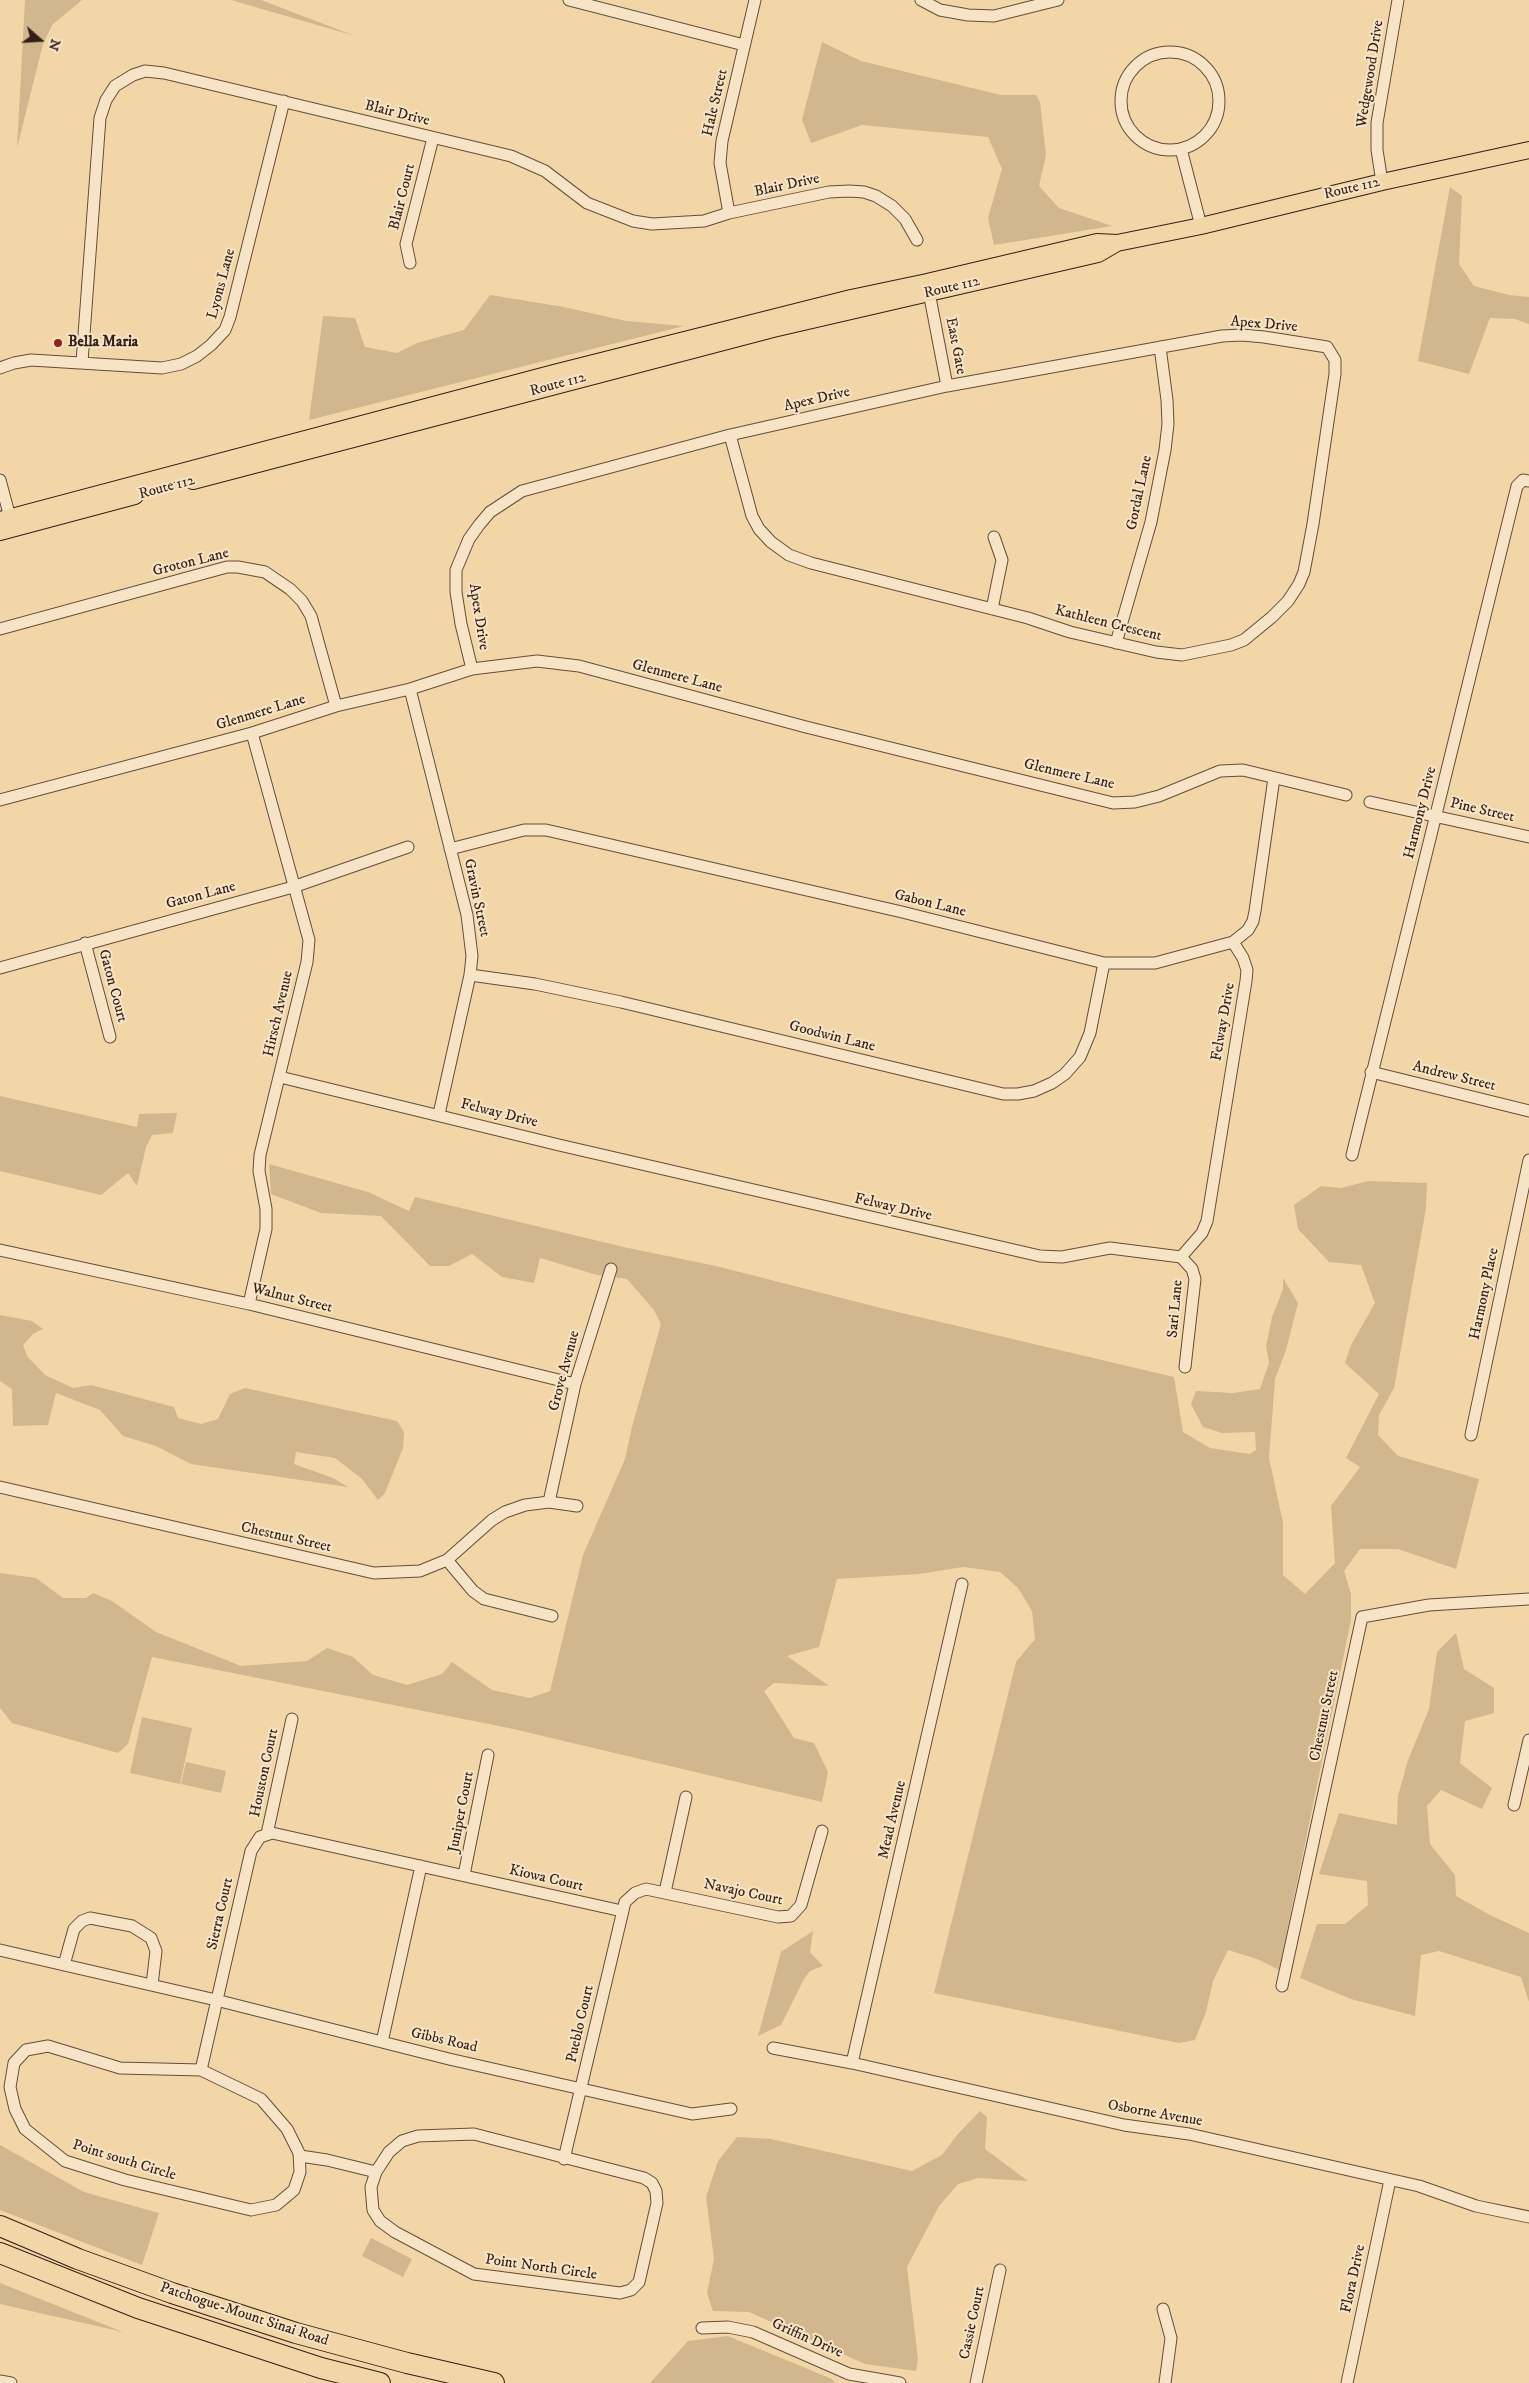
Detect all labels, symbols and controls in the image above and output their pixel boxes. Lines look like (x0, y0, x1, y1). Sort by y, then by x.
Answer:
north arrow (15, 15, 65, 65)
street label: Wedgewood Drive (1354, 19, 1388, 129)
text: N (44, 37, 65, 53)
street label: Hale Street (700, 68, 732, 138)
street label: Blair Drive (363, 97, 431, 131)
street label: Blair Court (386, 162, 420, 232)
street label: Blair Drive (753, 170, 821, 202)
street label: Route 112 (1322, 174, 1382, 204)
street label: Lyons Lane (204, 247, 240, 321)
street label: Route 112 (922, 273, 982, 303)
street label: Apex Drive (1230, 313, 1298, 337)
street label: East Gate (941, 316, 969, 376)
place label: Bella Maria (68, 334, 138, 352)
marker: Bella Maria (52, 337, 64, 349)
street label: Route 112 (528, 369, 588, 401)
street label: Apex Drive (782, 384, 852, 416)
street label: Gordal Lane (1123, 454, 1157, 532)
street label: Route 112 (137, 472, 197, 504)
street label: Groton Lane (151, 545, 231, 581)
street label: Apex Drive (464, 582, 492, 652)
street label: Kathleen Crescent (1053, 602, 1163, 646)
street label: Glenmere Lane (630, 656, 724, 698)
street label: Glenmere Lane (214, 691, 308, 735)
street label: Glenmere Lane (1022, 756, 1116, 794)
street label: Harmony Drive (1401, 765, 1441, 861)
street label: Pine Street (1448, 795, 1516, 827)
street label: Gravin Street (459, 857, 493, 939)
street label: Gaton Lane (164, 878, 238, 914)
street label: Gabon Lane (892, 886, 968, 922)
street label: Gaton Court (94, 947, 130, 1025)
street label: Hirsch Avenue (260, 969, 298, 1059)
street label: Felway Drive (1208, 982, 1240, 1062)
street label: Goodwin Lane (787, 1018, 877, 1056)
street label: Andrew Street (1411, 1058, 1497, 1096)
street label: Felway Drive (458, 1096, 540, 1132)
street label: Felway Drive (852, 1190, 934, 1226)
street label: Harmony Place (1466, 1246, 1504, 1342)
street label: Sari Lane (1165, 1279, 1187, 1339)
street label: Walnut Street (250, 1280, 334, 1318)
street label: Grove Avenue (546, 1329, 584, 1413)
street label: Chestnut Street (239, 1519, 333, 1557)
street label: Chestnut Street (1307, 1669, 1343, 1763)
street label: Houston Court (247, 1727, 283, 1819)
street label: Juniper Court (445, 1770, 479, 1854)
street label: Mead Avenue (875, 1779, 911, 1861)
street label: Kiowa Court (507, 1862, 585, 1896)
street label: Sierra Court (204, 1876, 238, 1952)
street label: Navajo Court (702, 1876, 784, 1910)
street label: Pueblo Court (563, 1983, 599, 2065)
street label: Gibbs Road (409, 2025, 479, 2057)
street label: Osborne Avenue (1106, 2097, 1204, 2131)
street label: Point south Circle (70, 2137, 178, 2185)
street label: Flora Drive (1338, 2243, 1370, 2315)
street label: Point North Circle (484, 2251, 598, 2285)
street label: Patchogue-Mount Sinai Road (157, 2279, 331, 2351)
street label: Cassie Court (956, 2285, 990, 2361)
street label: Griffin Drive (769, 2315, 845, 2363)

